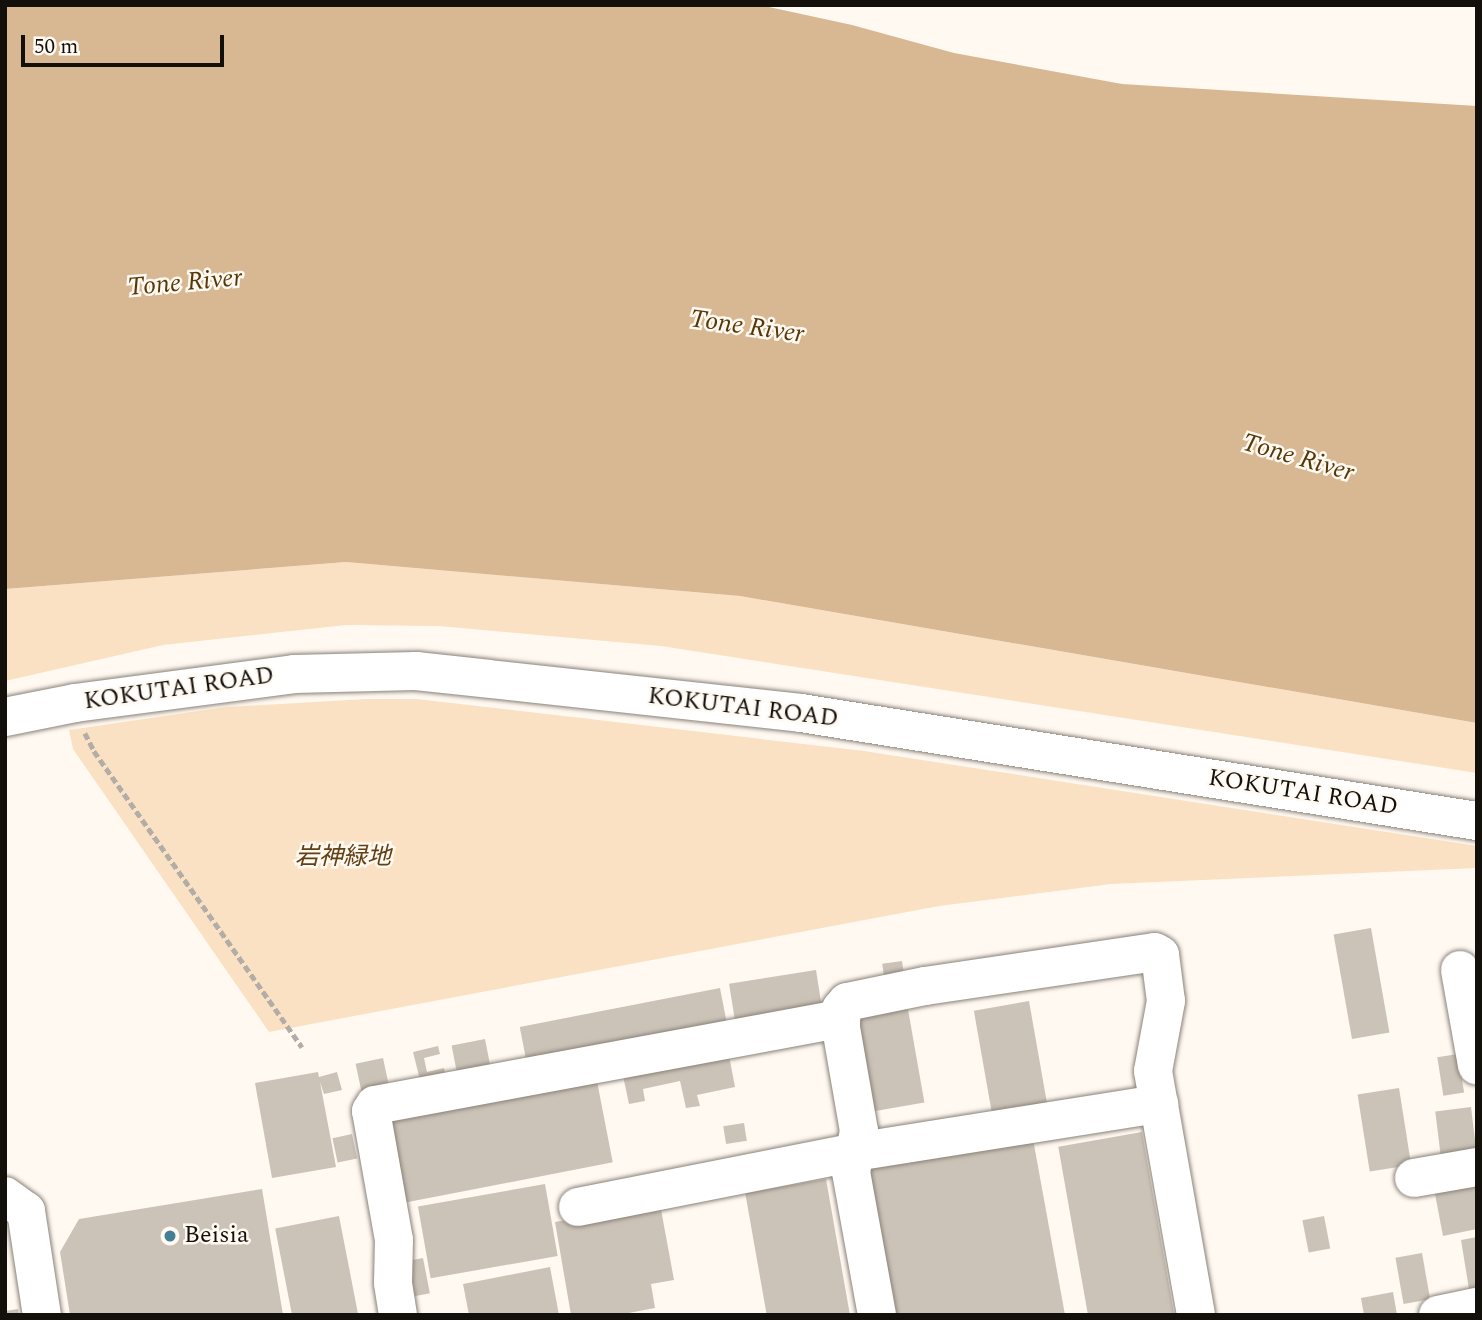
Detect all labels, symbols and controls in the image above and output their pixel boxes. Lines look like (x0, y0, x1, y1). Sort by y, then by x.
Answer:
scale bar (24, 21, 228, 65)
text: 50 m (34, 31, 78, 63)
water label: Tone River (126, 262, 244, 304)
water label: Tone River (688, 304, 806, 350)
water label: Tone River (1238, 427, 1358, 489)
street label: KOKUTAI ROAD (82, 661, 276, 717)
street label: KOKUTAI ROAD (646, 682, 840, 734)
street label: KOKUTAI ROAD (1206, 764, 1400, 822)
park label: 岩神緑地 (295, 844, 391, 872)
place label: Beisia (184, 1222, 249, 1250)
marker: Beisia (162, 1228, 178, 1244)

